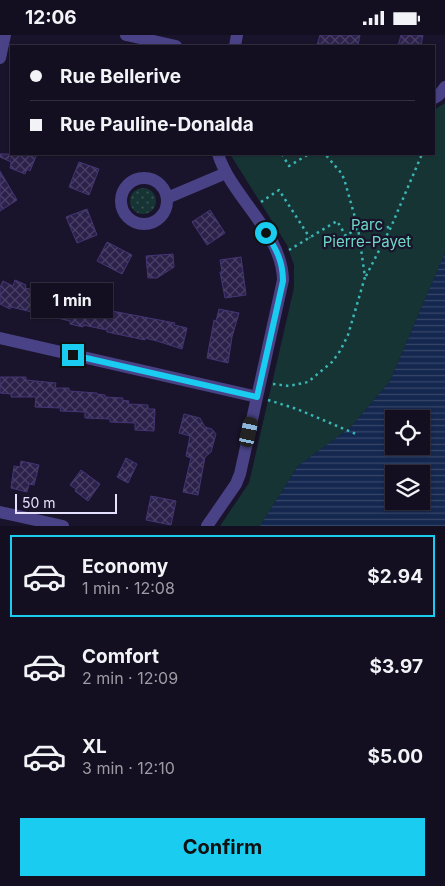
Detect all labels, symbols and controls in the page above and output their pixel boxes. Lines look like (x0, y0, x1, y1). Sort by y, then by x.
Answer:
text: 12:06 (25, 6, 77, 29)
text: Rue Bellerive (60, 65, 181, 88)
text: Rue Pauline-Donalda (60, 113, 254, 136)
park label: Parc Pierre-Payet (323, 215, 411, 251)
route start (255, 222, 277, 244)
callout: 1 min (32, 283, 114, 317)
text: 1 min (52, 290, 92, 310)
route end (62, 344, 84, 366)
map controls (385, 410, 430, 510)
button: locate (385, 410, 430, 455)
car (238, 416, 259, 448)
button: layers (385, 465, 430, 510)
scale bar (15, 491, 118, 514)
text: 50 m (22, 494, 56, 511)
icon: car (22, 554, 67, 599)
text: Economy (82, 555, 168, 578)
text: $2.94 (367, 565, 423, 588)
text: 1 min · 12:08 (82, 578, 175, 598)
icon: car (22, 644, 67, 689)
text: Comfort (82, 645, 159, 668)
text: $3.97 (370, 655, 423, 678)
text: 2 min · 12:09 (82, 668, 178, 688)
icon: car (22, 734, 67, 779)
text: XL (82, 735, 107, 758)
text: $5.00 (367, 745, 423, 768)
text: 3 min · 12:10 (82, 758, 175, 778)
button: Confirm (20, 818, 425, 876)

